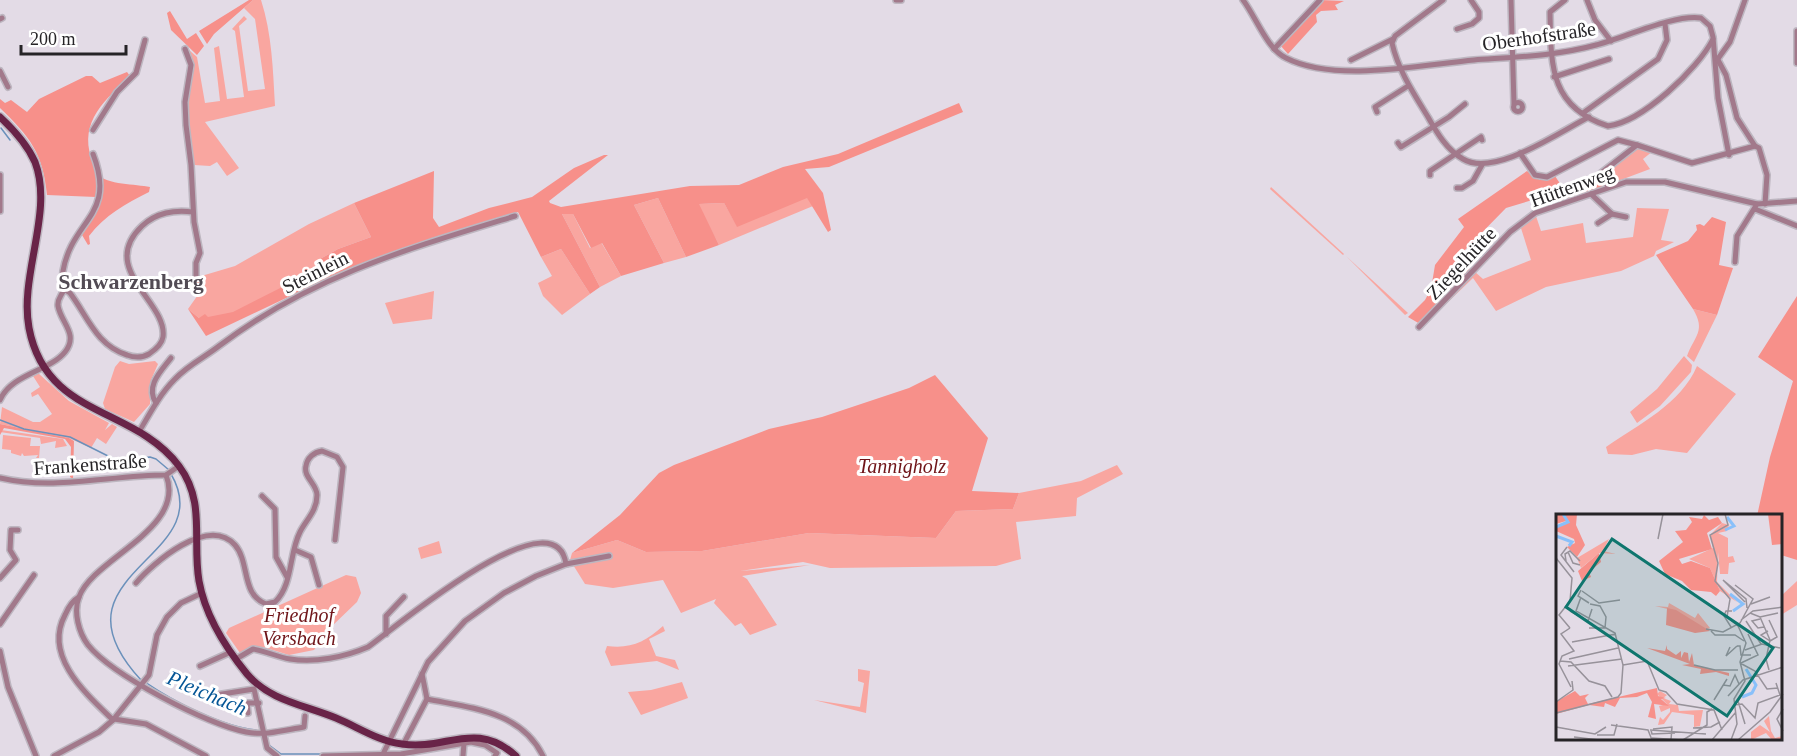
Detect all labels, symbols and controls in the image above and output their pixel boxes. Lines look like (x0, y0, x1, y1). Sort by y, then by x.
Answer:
street label: Oberhofstraße (1481, 17, 1597, 55)
scale bar (21, 18, 126, 56)
text: 200 m (30, 29, 76, 49)
street label: Hüttenweg (1527, 161, 1617, 212)
street label: Ziegelhütte (1422, 222, 1501, 304)
street label: Steinlein (278, 246, 352, 298)
district label: Schwarzenberg (58, 269, 204, 294)
street label: Frankenstraße (33, 449, 147, 479)
park label: Tannigholz (858, 455, 946, 478)
inset map (1556, 514, 1782, 741)
park label: Friedhof Versbach (262, 604, 336, 649)
water label: Pleichach (163, 665, 250, 720)

